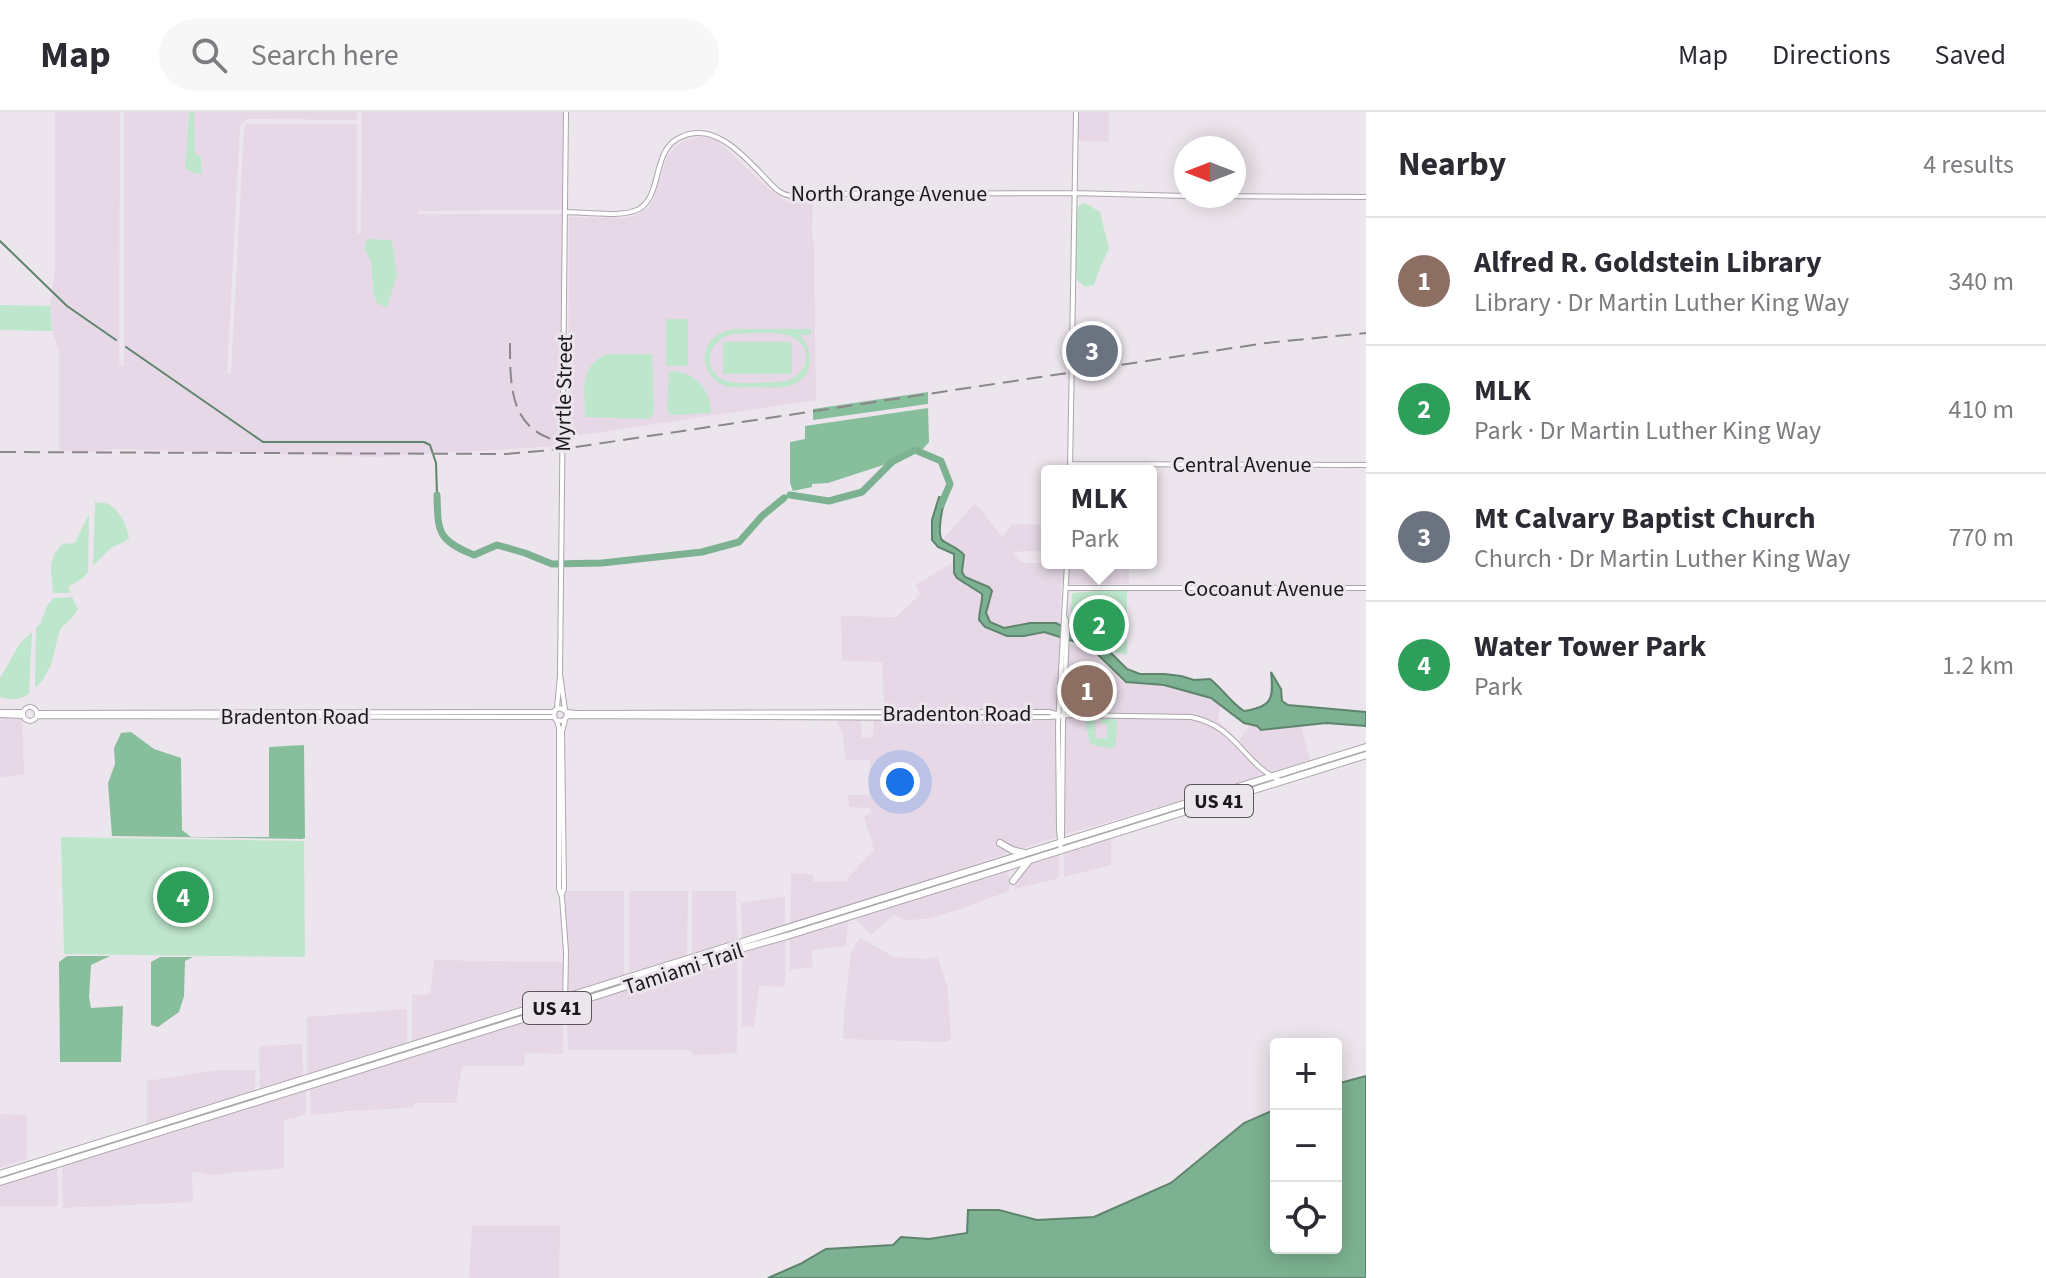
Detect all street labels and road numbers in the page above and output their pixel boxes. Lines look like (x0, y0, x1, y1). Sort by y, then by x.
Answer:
street label: North Orange Avenue (791, 178, 987, 210)
street label: Myrtle Street (547, 334, 581, 452)
street label: Central Avenue (1173, 449, 1312, 481)
street label: Cocoanut Avenue (1184, 573, 1344, 605)
street label: Bradenton Road (882, 698, 1032, 730)
street label: Bradenton Road (220, 701, 370, 733)
road number: US 41 (1185, 785, 1253, 817)
street label: Tamiami Trail (619, 935, 747, 1003)
road number: US 41 (523, 992, 591, 1024)

